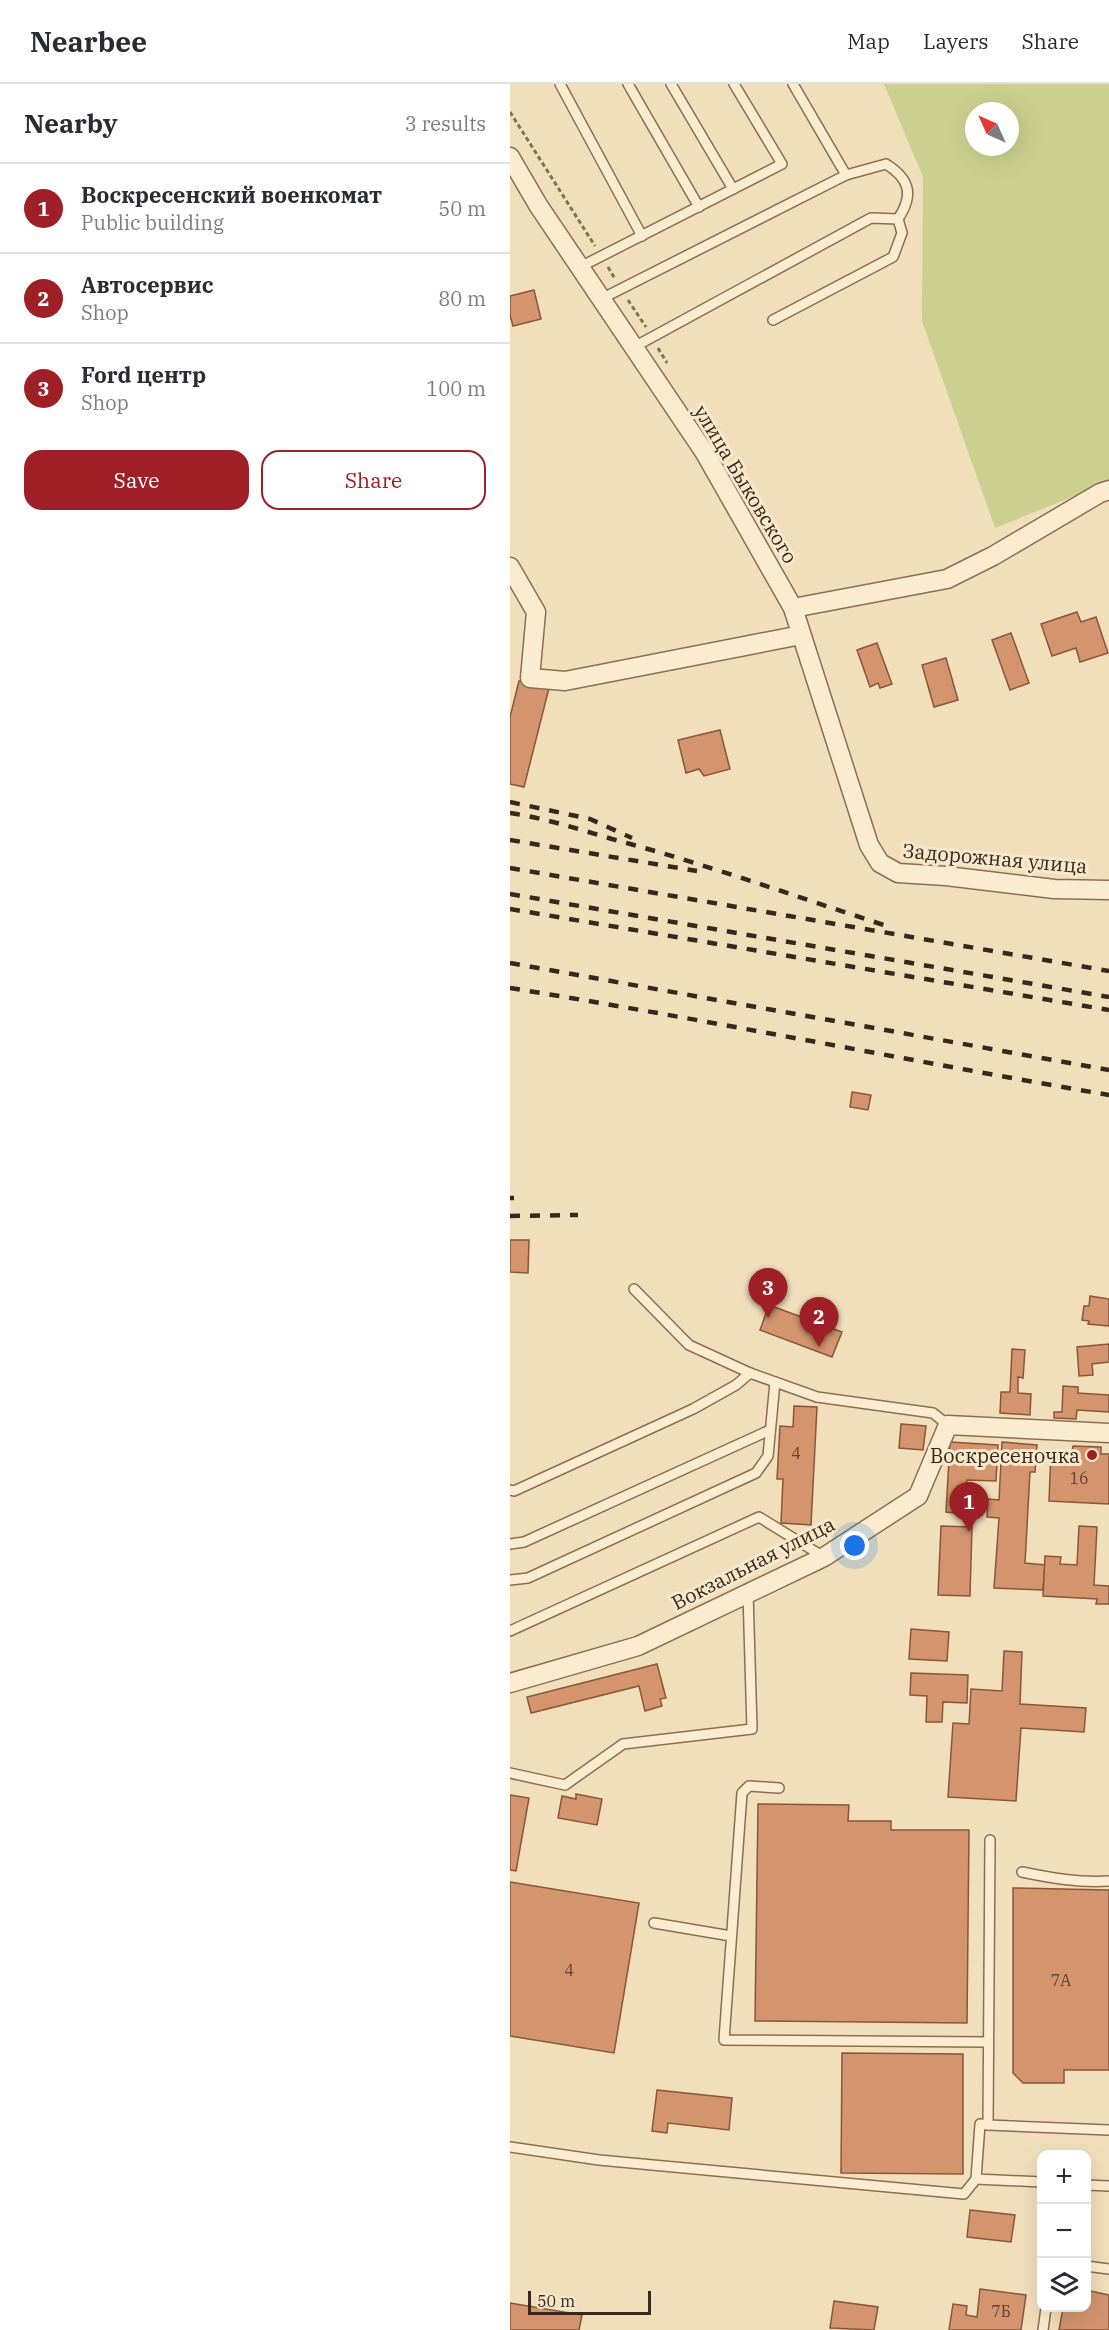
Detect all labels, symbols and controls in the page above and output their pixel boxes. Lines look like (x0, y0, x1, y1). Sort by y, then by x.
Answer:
text: Nearbee (30, 23, 147, 60)
text: Map (847, 27, 890, 55)
text: Layers (923, 27, 989, 55)
text: Share (1022, 27, 1079, 55)
north arrow (965, 102, 1019, 156)
text: Nearby (24, 106, 118, 140)
text: 3 results (405, 110, 486, 137)
text: Воскресенский военкомат (81, 180, 382, 209)
text: 1 (38, 195, 50, 222)
text: 50 m (438, 195, 486, 222)
text: Public building (81, 209, 224, 236)
text: Автосервис (81, 270, 214, 299)
text: 2 (38, 285, 50, 312)
text: 80 m (438, 285, 486, 312)
text: Shop (81, 299, 129, 326)
text: Ford центр (81, 360, 206, 389)
text: 3 (38, 375, 50, 402)
text: 100 m (426, 375, 486, 402)
text: Shop (81, 389, 129, 416)
street label: улица Быковского (688, 400, 804, 568)
button: Save (24, 450, 249, 510)
button: Share (261, 450, 486, 510)
street label: Задорожная улица (901, 836, 1089, 880)
pin: 3 (748, 1268, 788, 1318)
pin: 2 (800, 1298, 838, 1347)
place label: Воскресеночка (930, 1442, 1080, 1469)
house number: 4 (791, 1443, 801, 1463)
marker: Воскресеночка (1085, 1448, 1099, 1462)
house number: 16 (1069, 1468, 1089, 1488)
pin: 1 (950, 1482, 988, 1532)
street label: Вокзальная улица (667, 1510, 839, 1616)
your location (840, 1531, 869, 1560)
house number: 4 (564, 1960, 574, 1980)
house number: 7А (1051, 1970, 1071, 1990)
map controls (1037, 2150, 1091, 2312)
button: + (1037, 2150, 1091, 2204)
button: − (1037, 2204, 1091, 2258)
button: layers (1037, 2258, 1091, 2312)
scale bar (528, 2288, 651, 2316)
text: 50 m (537, 2291, 575, 2311)
house number: 7Б (991, 2301, 1011, 2321)

